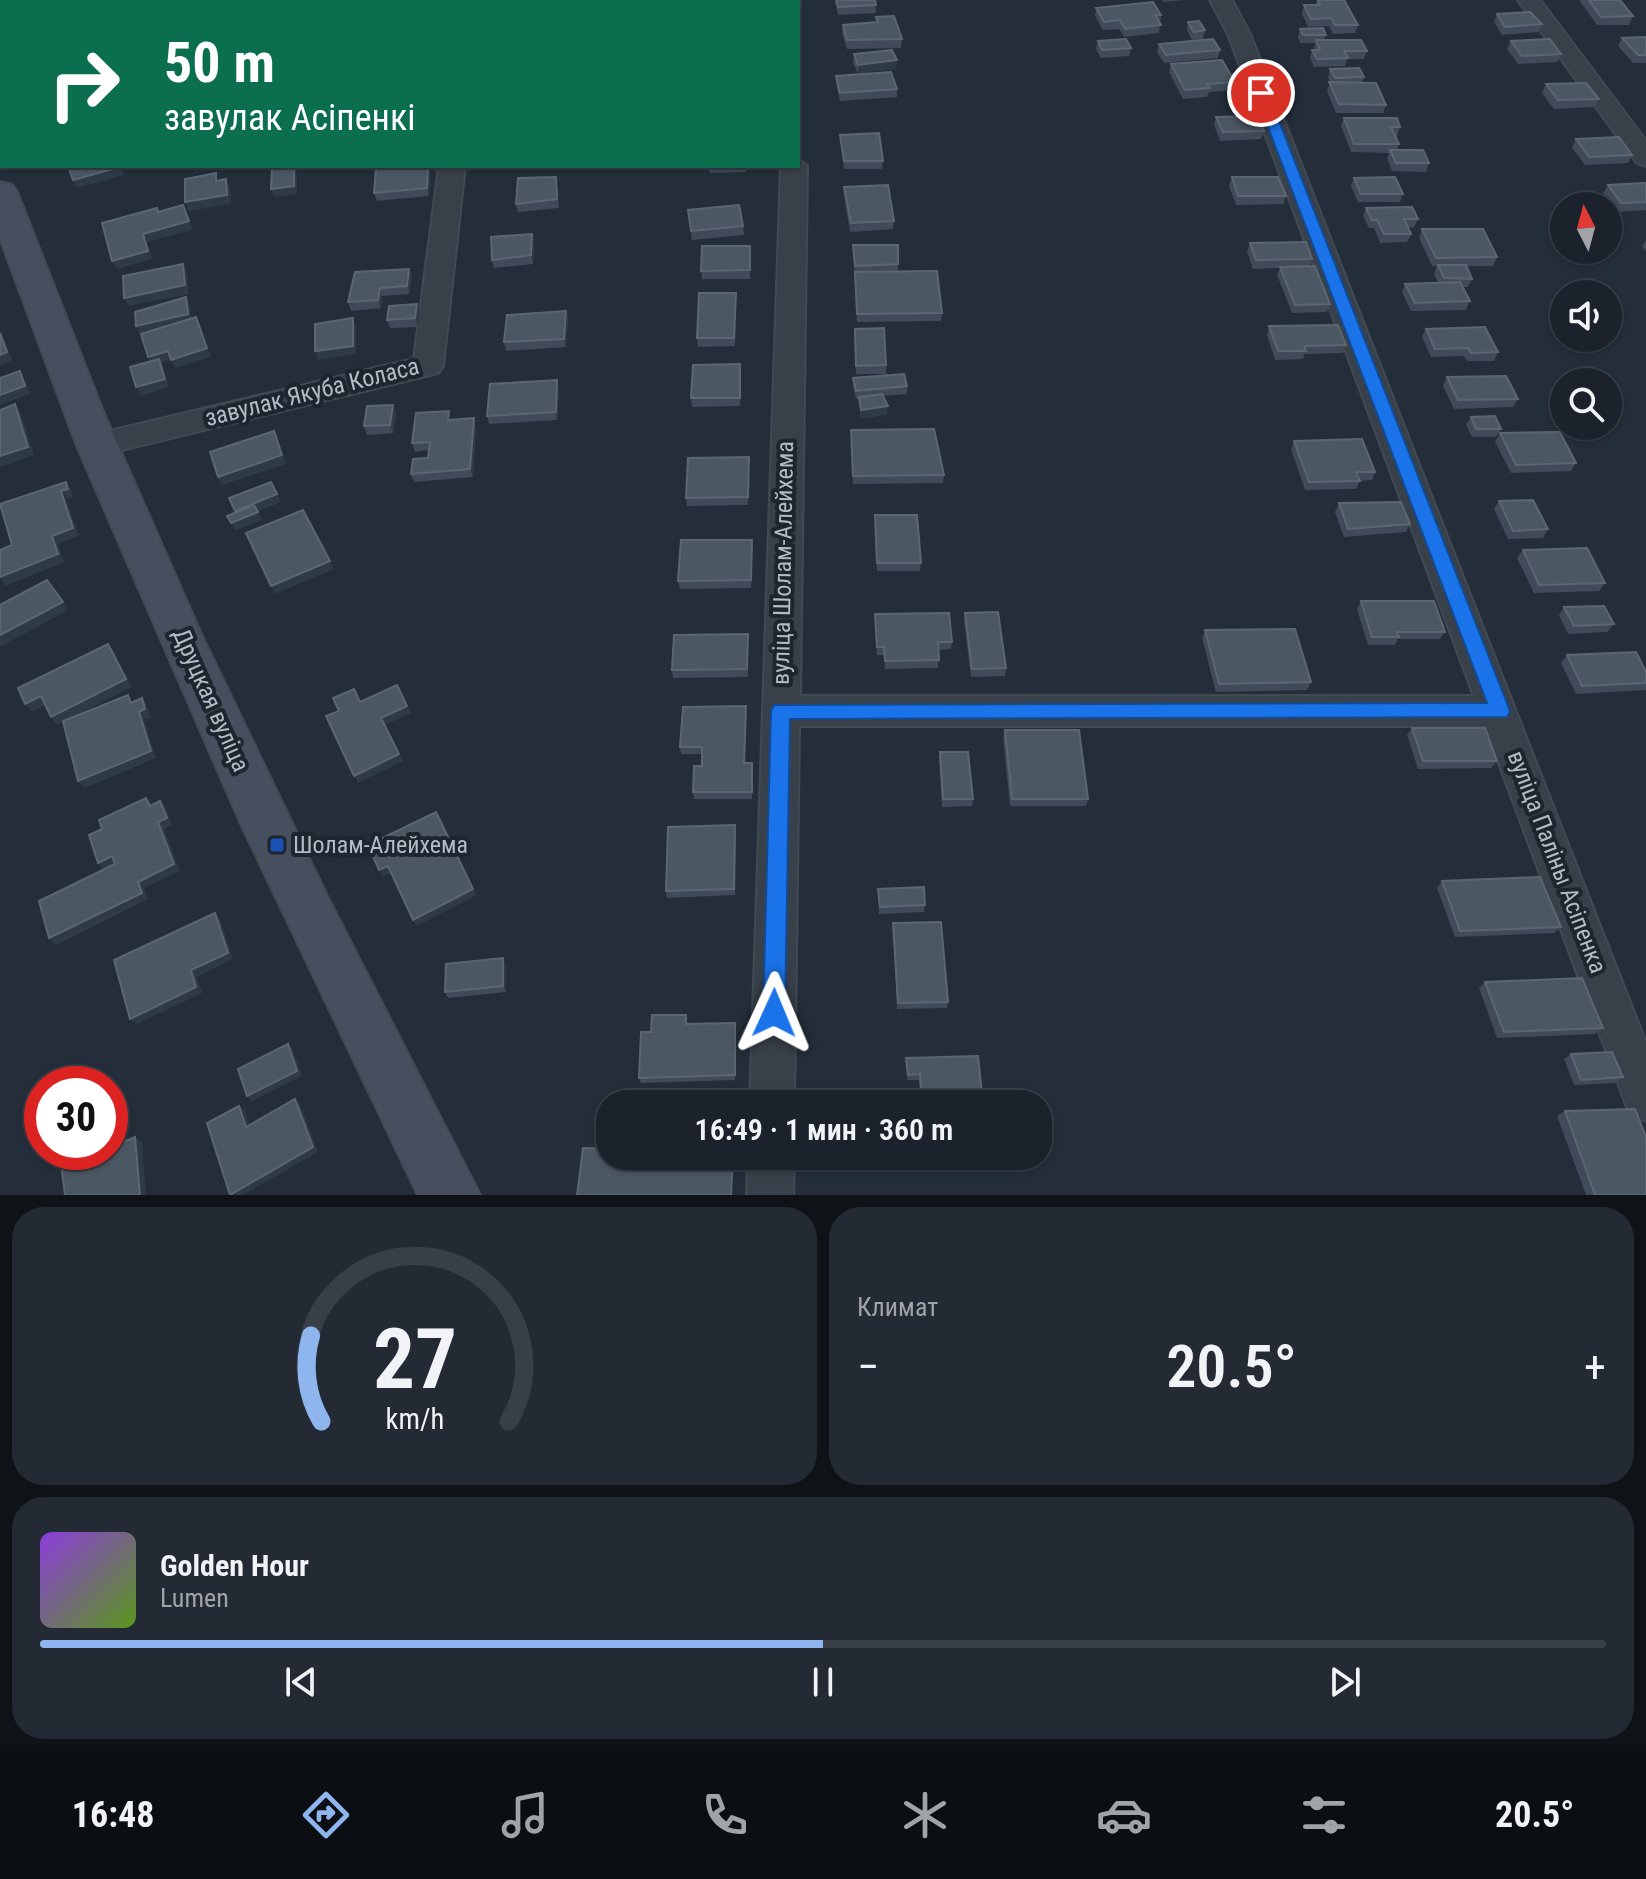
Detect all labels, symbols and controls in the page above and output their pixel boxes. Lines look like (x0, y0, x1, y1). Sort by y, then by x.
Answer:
text: 50 m (164, 30, 275, 96)
icon: right (32, 32, 136, 136)
pin (1227, 59, 1295, 127)
icon: arrive (1239, 71, 1283, 115)
text: завулак Асіпенкі (164, 97, 415, 139)
north arrow (1550, 192, 1622, 264)
map controls (1550, 192, 1622, 440)
button: sound (1550, 280, 1622, 352)
street label: завулак Якуба Коласа (202, 352, 422, 432)
button: search (1550, 368, 1622, 440)
street label: вуліца Шолам-Алейхема (767, 441, 799, 685)
street label: Друцкая вуліца (167, 624, 255, 776)
street label: вуліца Паліны Асіпенка (1502, 747, 1612, 977)
place label: Шолам-Алейхема (293, 831, 468, 859)
marker: Шолам-Алейхема (268, 836, 286, 854)
position arrow (732, 971, 816, 1055)
speed limit sign: 30 (24, 1066, 128, 1170)
text: 16:49 · 1 мин · 360 m (695, 1112, 953, 1147)
text: Климат (857, 1292, 938, 1322)
text: 27 (372, 1311, 457, 1408)
text: 20.5° (1166, 1331, 1297, 1402)
text: − (857, 1341, 879, 1393)
text: + (1584, 1341, 1606, 1393)
text: km/h (385, 1402, 444, 1436)
text: Golden Hour (160, 1548, 309, 1583)
text: Lumen (160, 1583, 229, 1613)
icon: previous (279, 1660, 323, 1704)
icon: pause (801, 1660, 845, 1704)
icon: next (1323, 1660, 1367, 1704)
icon: directions (298, 1787, 354, 1843)
icon: music (497, 1787, 553, 1843)
icon: phone (697, 1787, 753, 1843)
icon: climate (897, 1787, 953, 1843)
icon: car (1096, 1787, 1152, 1843)
icon: filters (1296, 1787, 1352, 1843)
text: 16:48 (72, 1794, 154, 1836)
text: 20.5° (1495, 1794, 1574, 1836)

